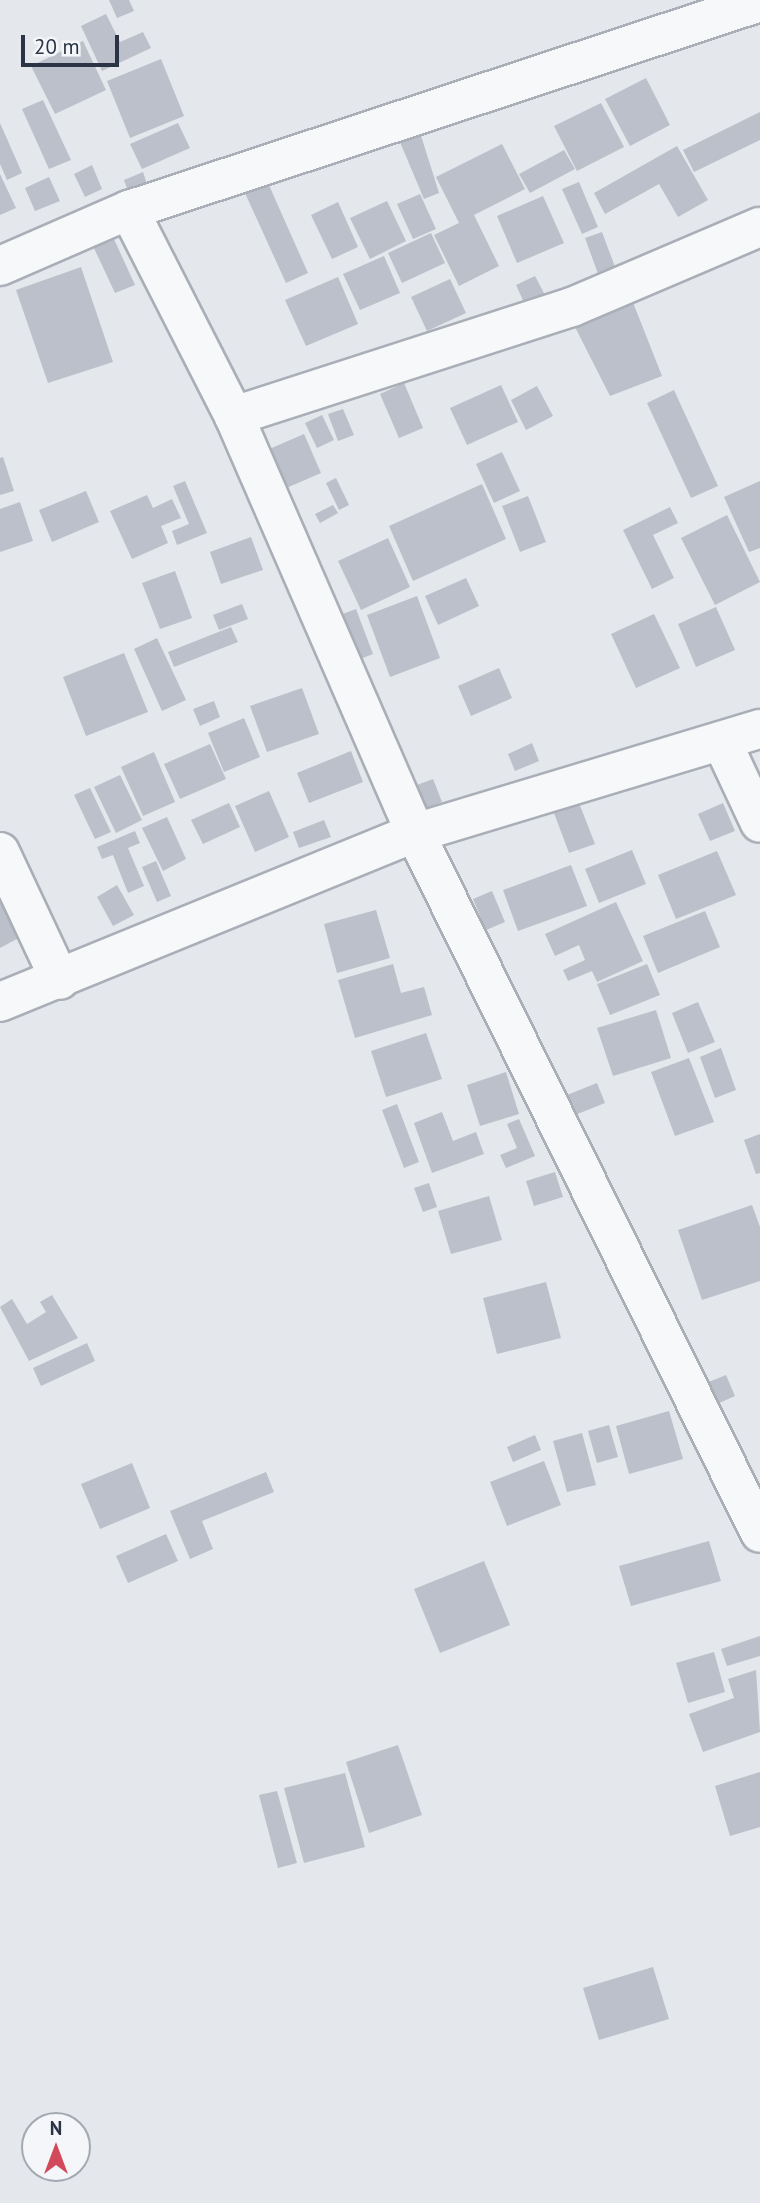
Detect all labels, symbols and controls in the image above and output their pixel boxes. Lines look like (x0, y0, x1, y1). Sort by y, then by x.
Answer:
scale bar (24, 21, 122, 65)
text: 20 m (34, 33, 80, 60)
north arrow (21, 2112, 91, 2182)
text: N (50, 2116, 62, 2140)

